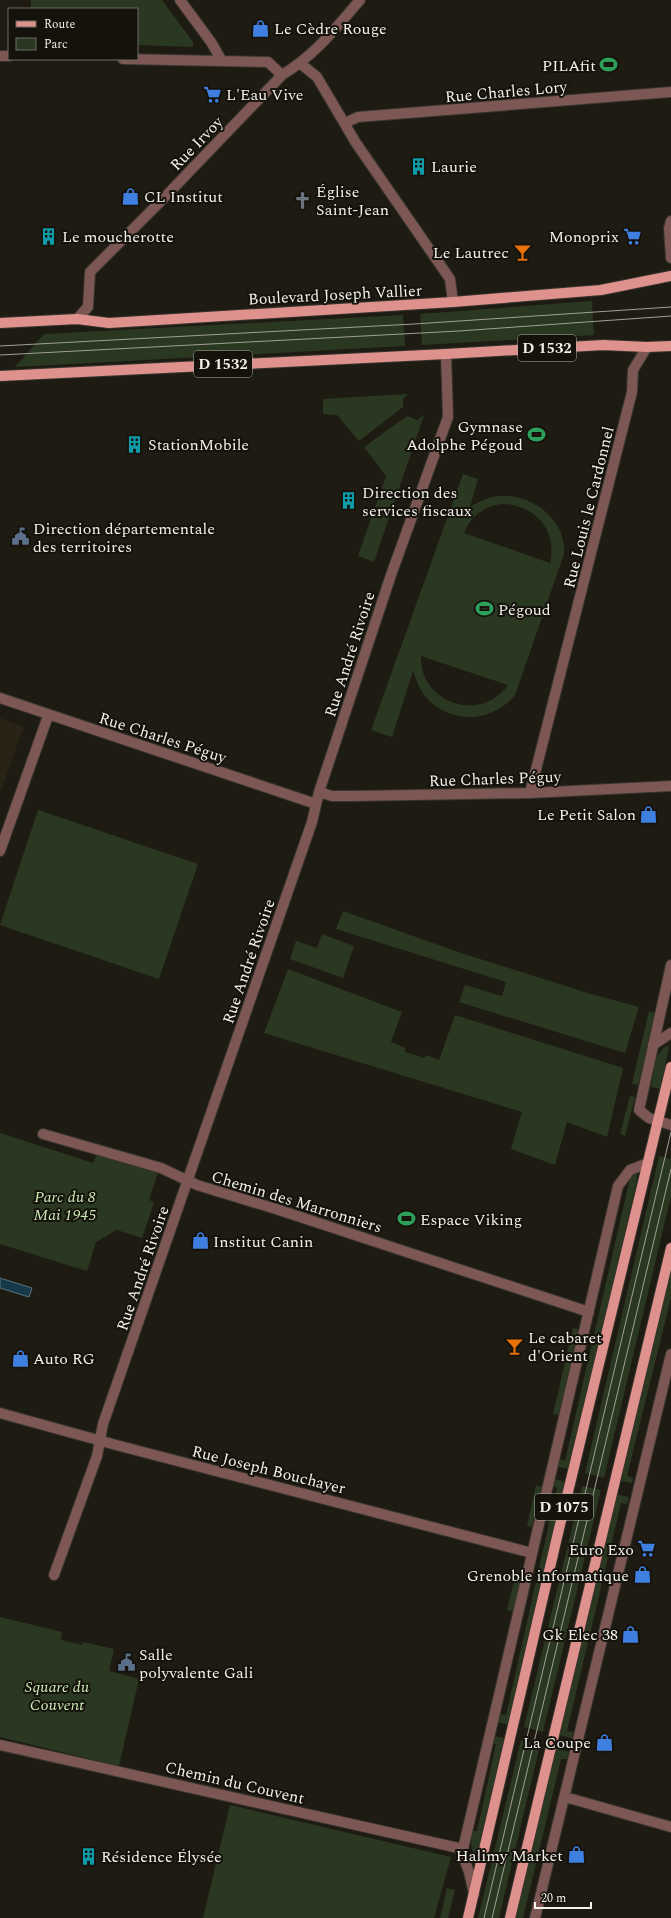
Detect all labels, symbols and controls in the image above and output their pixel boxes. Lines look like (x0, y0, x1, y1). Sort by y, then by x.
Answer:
legend (8, 8, 138, 60)
text: Route (44, 15, 75, 34)
place label: Le Cèdre Rouge (274, 17, 387, 41)
shop icon: Le Cèdre Rouge (251, 18, 271, 38)
text: Parc (44, 35, 68, 54)
place label: PILAfit (542, 54, 596, 78)
sports icon: PILAfit (599, 55, 619, 75)
street label: Rue Charles Lory (444, 75, 569, 109)
place label: L'Eau Vive (226, 83, 304, 107)
supermarket icon: L'Eau Vive (203, 84, 223, 104)
street label: Rue Irvoy (165, 110, 230, 176)
place label: Laurie (431, 155, 477, 179)
building icon: Laurie (408, 156, 428, 176)
place label: Église Saint-Jean (316, 180, 389, 222)
place label: CL Institut (144, 185, 223, 209)
shop icon: CL Institut (121, 186, 141, 206)
church icon: Église Saint-Jean (293, 190, 313, 210)
place label: Le moucherotte (62, 225, 174, 249)
place label: Monoprix (549, 225, 619, 249)
building icon: Le moucherotte (39, 226, 59, 246)
supermarket icon: Monoprix (622, 226, 642, 246)
place label: Le Lautrec (433, 241, 509, 265)
bar icon: Le Lautrec (512, 242, 532, 262)
street label: Boulevard Joseph Vallier (247, 278, 423, 312)
road number: D 1532 (518, 335, 576, 361)
road number: D 1532 (194, 351, 252, 377)
place label: Gymnase Adolphe Pégoud (406, 415, 523, 457)
street label: Rue Louis le Cardonnel (557, 424, 621, 591)
sports icon: Gymnase Adolphe Pégoud (526, 425, 546, 445)
place label: StationMobile (148, 433, 249, 457)
building icon: StationMobile (125, 434, 145, 454)
place label: Direction des services fiscaux (362, 481, 472, 523)
building icon: Direction des services fiscaux (339, 491, 359, 511)
place label: Direction départementale des territoires (33, 517, 215, 559)
public building icon: Direction départementale des territoires (10, 527, 30, 547)
street label: Rue André Rivoire (318, 588, 382, 720)
place label: Pégoud (498, 598, 551, 622)
sports icon: Pégoud (475, 599, 495, 619)
street label: Rue Charles Péguy (96, 706, 231, 770)
street label: Rue Charles Péguy (428, 765, 563, 793)
place label: Le Petit Salon (537, 803, 636, 827)
shop icon: Le Petit Salon (639, 804, 659, 824)
street label: Rue André Rivoire (216, 896, 282, 1027)
street label: Chemin des Marronniers (208, 1165, 385, 1239)
park label: Parc du 8 Mai 1945 (34, 1185, 96, 1227)
street label: Rue André Rivoire (110, 1203, 176, 1334)
place label: Espace Viking (420, 1208, 522, 1232)
sports icon: Espace Viking (397, 1209, 417, 1229)
place label: Institut Canin (213, 1230, 313, 1254)
shop icon: Institut Canin (190, 1231, 210, 1251)
place label: Le cabaret d'Orient (528, 1326, 602, 1368)
bar icon: Le cabaret d'Orient (505, 1336, 525, 1356)
place label: Auto RG (33, 1347, 95, 1371)
shop icon: Auto RG (10, 1348, 30, 1368)
street label: Rue Joseph Bouchayer (189, 1439, 348, 1501)
road number: D 1075 (535, 1494, 593, 1520)
place label: Euro Exo (569, 1538, 634, 1562)
supermarket icon: Euro Exo (637, 1539, 657, 1559)
place label: Grenoble informatique (467, 1564, 629, 1588)
shop icon: Grenoble informatique (632, 1565, 652, 1585)
place label: Gk Elec 38 (542, 1623, 618, 1647)
shop icon: Gk Elec 38 (621, 1624, 641, 1644)
place label: Salle polyvalente Gali (139, 1643, 254, 1685)
public building icon: Salle polyvalente Gali (116, 1653, 136, 1673)
park label: Square du Couvent (25, 1675, 90, 1717)
place label: La Coupe (523, 1731, 591, 1755)
shop icon: La Coupe (594, 1732, 614, 1752)
street label: Chemin du Couvent (163, 1755, 307, 1811)
place label: Halimy Market (456, 1844, 563, 1868)
place label: Résidence Élysée (101, 1845, 222, 1869)
shop icon: Halimy Market (566, 1845, 586, 1865)
building icon: Résidence Élysée (78, 1846, 98, 1866)
scale bar (535, 1884, 591, 1910)
text: 20 m (541, 1889, 566, 1908)

